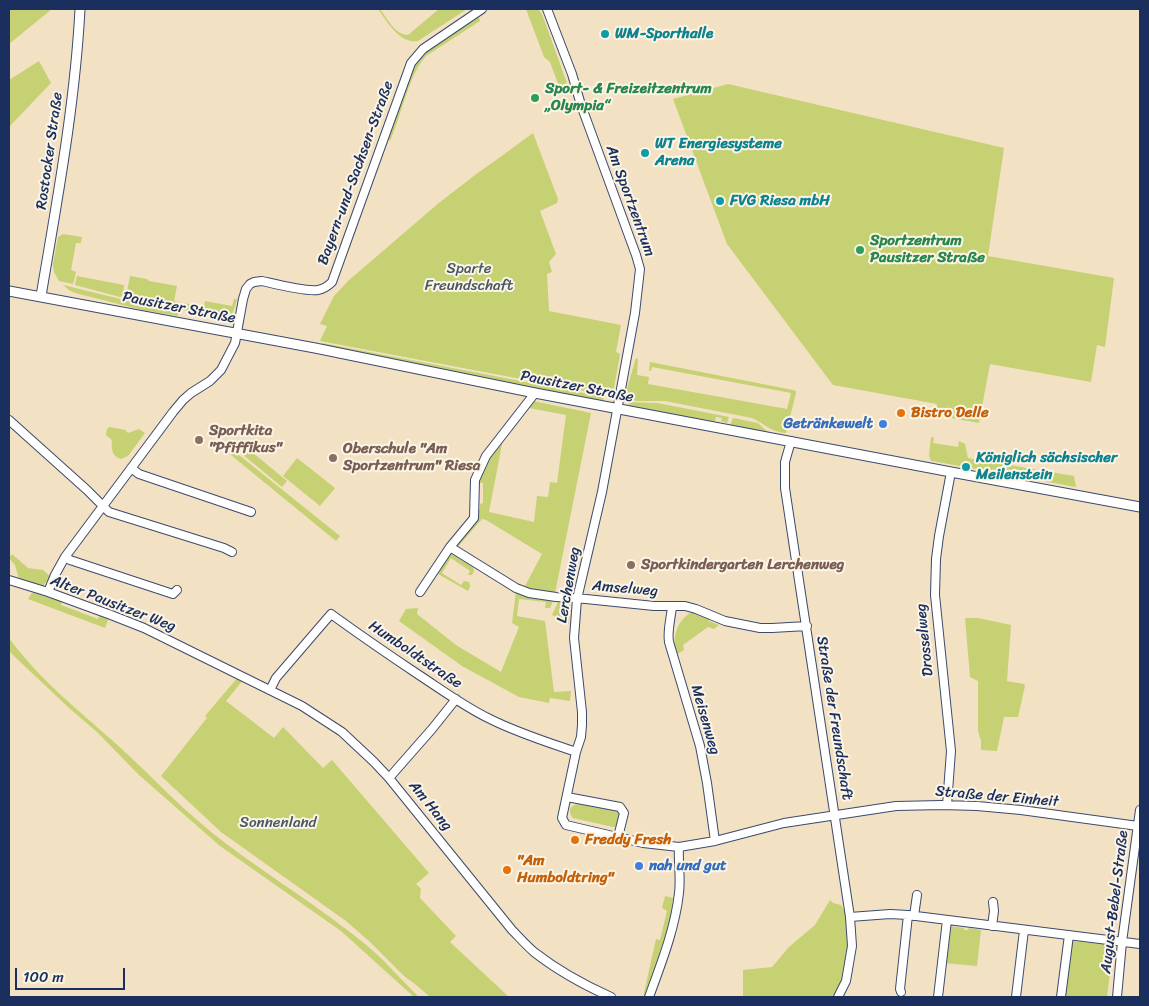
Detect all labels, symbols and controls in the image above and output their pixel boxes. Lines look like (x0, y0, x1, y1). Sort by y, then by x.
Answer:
place label: WM-Sporthalle (615, 25, 713, 43)
marker: WM-Sporthalle (599, 28, 611, 40)
street label: Bayern-und-Sachsen-Straße (314, 79, 398, 267)
place label: Sport- & Freizeitzentrum „Olympia“ (545, 80, 712, 115)
street label: Rostocker Straße (33, 91, 67, 211)
marker: Sport- & Freizeitzentrum „Olympia“ (529, 92, 541, 104)
place label: WT Energiesysteme Arena (655, 135, 782, 170)
street label: Am Sportzentrum (602, 143, 658, 259)
marker: WT Energiesysteme Arena (639, 147, 651, 159)
place label: FVG Riesa mbH (730, 192, 830, 210)
marker: FVG Riesa mbH (714, 195, 726, 207)
place label: Sportzentrum Pausitzer Straße (870, 232, 985, 267)
marker: Sportzentrum Pausitzer Straße (854, 244, 866, 256)
park label: Sparte Freundschaft (425, 260, 513, 295)
street label: Pausitzer Straße (121, 288, 237, 328)
street label: Pausitzer Straße (519, 367, 635, 407)
place label: Bistro Delle (911, 404, 989, 422)
marker: Bistro Delle (895, 407, 907, 419)
place label: Getränkewelt (783, 415, 873, 433)
marker: Getränkewelt (877, 418, 889, 430)
place label: Sportkita "Pfiffikus" (209, 422, 282, 457)
marker: Sportkita "Pfiffikus" (193, 434, 205, 446)
place label: Oberschule "Am Sportzentrum" Riesa (343, 440, 480, 475)
place label: Königlich sächsischer Meilenstein (976, 449, 1117, 484)
marker: Oberschule "Am Sportzentrum" Riesa (327, 452, 339, 464)
marker: Königlich sächsischer Meilenstein (960, 461, 972, 473)
street label: Lerchenweg (553, 545, 585, 625)
place label: Sportkindergarten Lerchenweg (641, 556, 844, 574)
marker: Sportkindergarten Lerchenweg (625, 559, 637, 571)
street label: Alter Pausitzer Weg (48, 572, 178, 636)
street label: Amselweg (591, 577, 659, 601)
street label: Drosselweg (912, 603, 938, 677)
street label: Humboldtstraße (365, 617, 465, 693)
street label: Straße der Freundschaft (812, 635, 856, 801)
street label: Meisenweg (686, 683, 724, 757)
street label: Am Hang (404, 777, 456, 835)
street label: Straße der Einheit (935, 783, 1059, 811)
park label: Sonnenland (240, 814, 316, 832)
street label: August-Bebel-Straße (1097, 829, 1133, 975)
place label: Freddy Fresh (585, 831, 671, 849)
marker: Freddy Fresh (569, 834, 581, 846)
place label: "Am Humboldtring" (517, 852, 614, 887)
place label: nah und gut (649, 857, 726, 875)
marker: nah und gut (633, 860, 645, 872)
marker: "Am Humboldtring" (501, 864, 513, 876)
scale bar (18, 958, 128, 990)
text: 100 m (23, 964, 64, 990)

